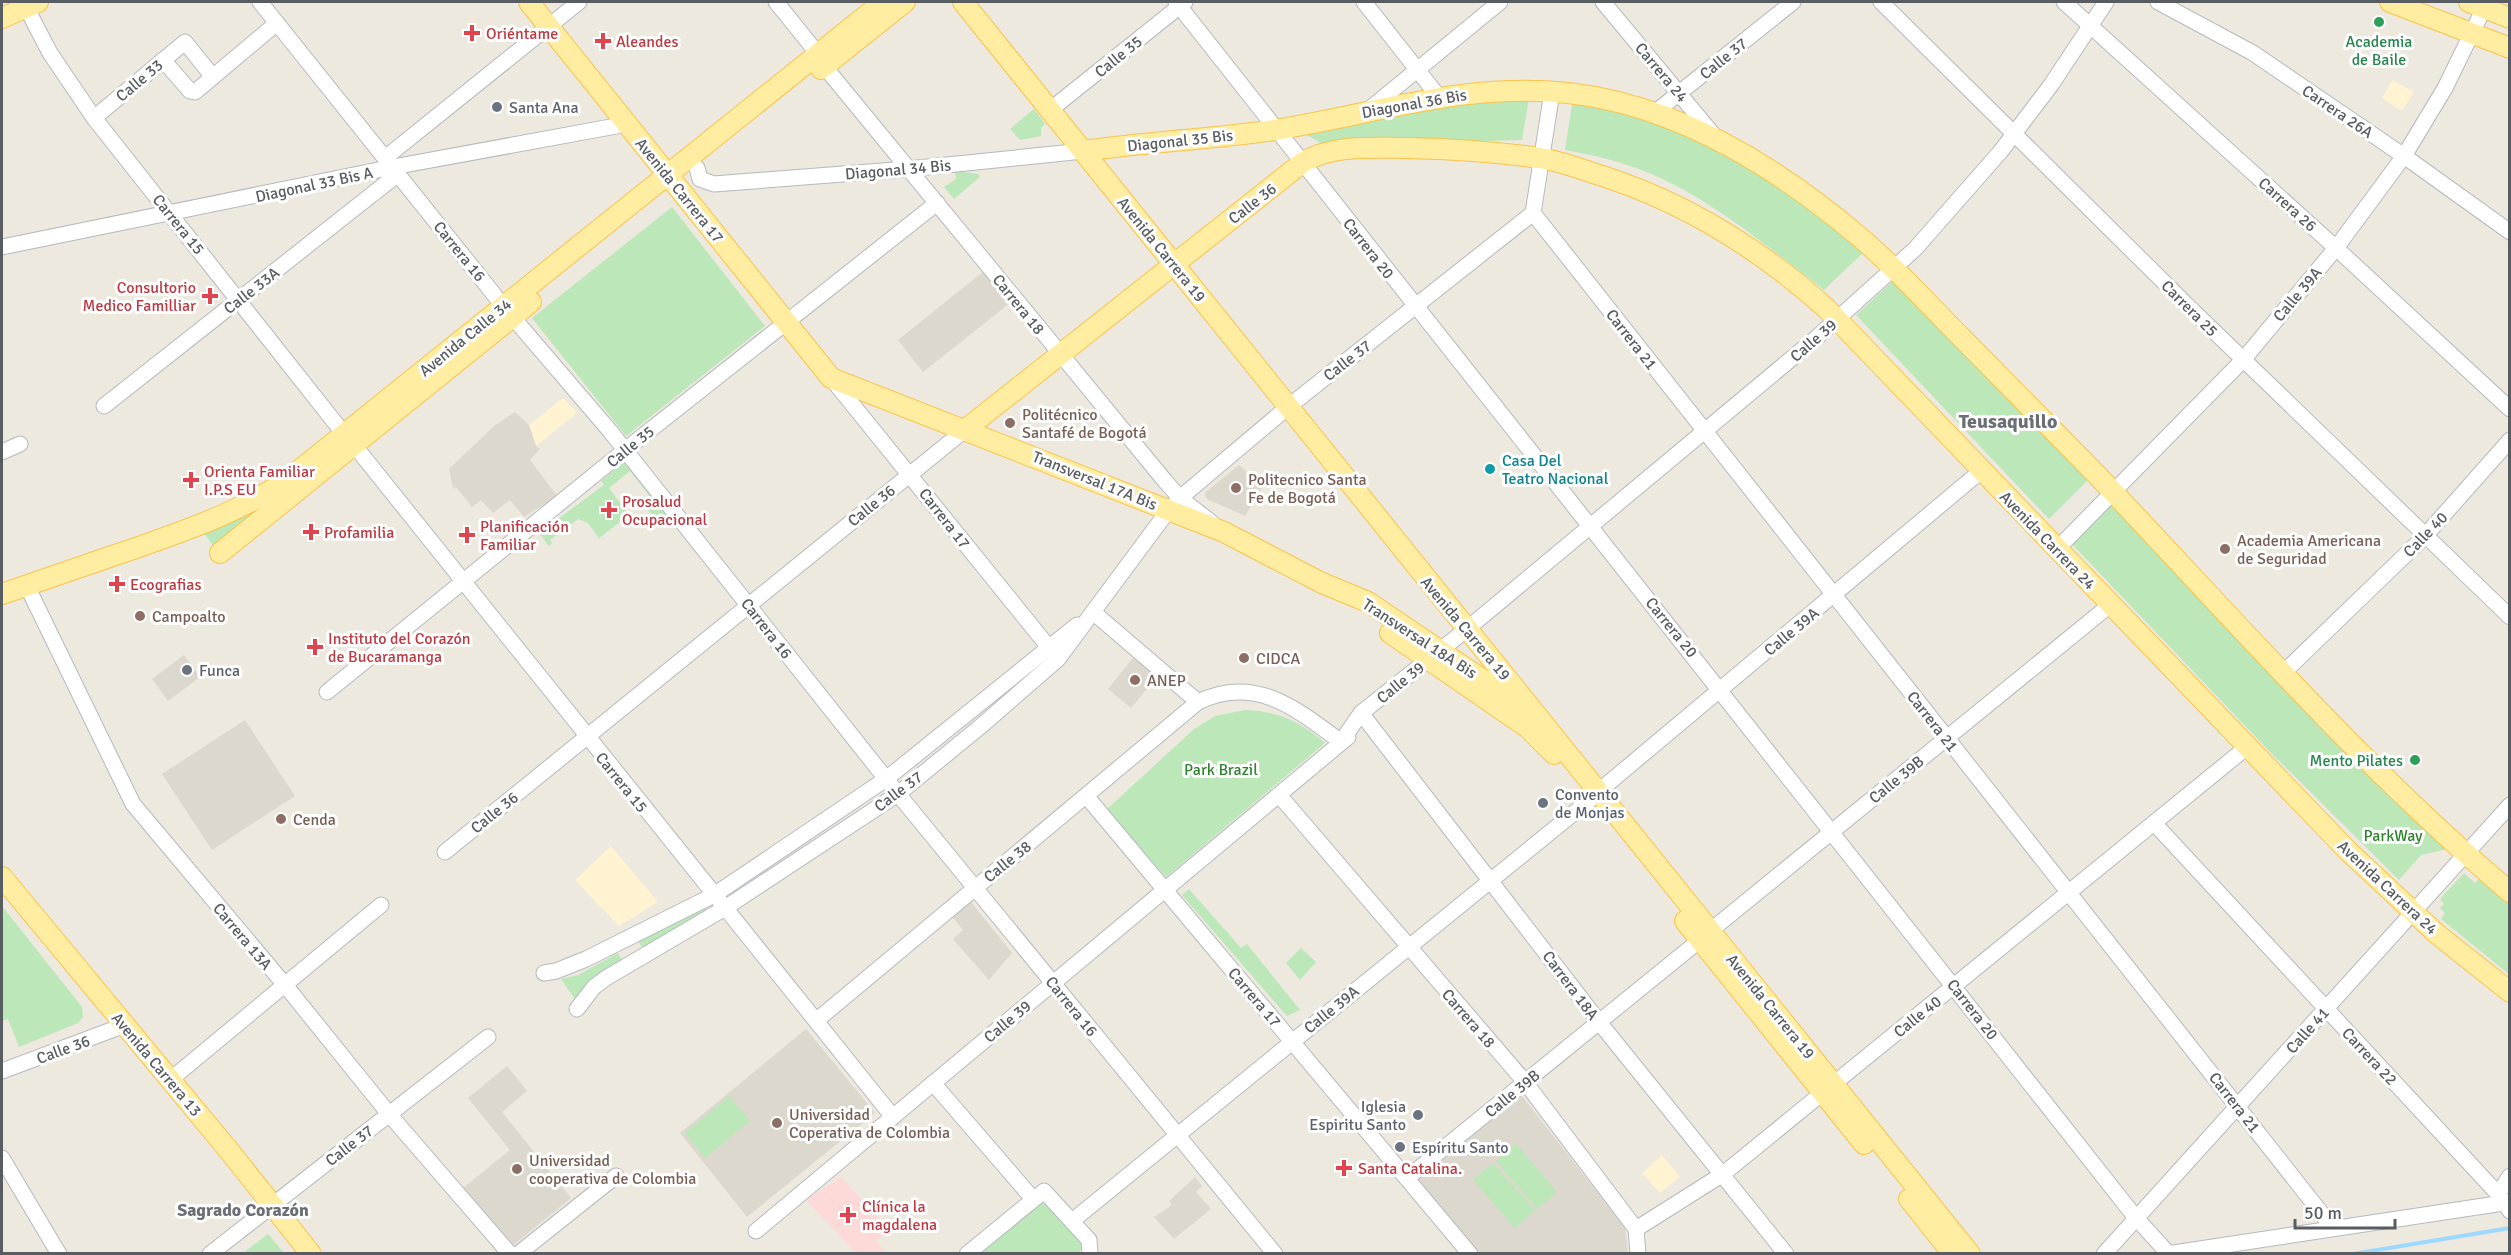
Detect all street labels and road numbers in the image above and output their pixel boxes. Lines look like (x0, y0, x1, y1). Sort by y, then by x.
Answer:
street label: Calle 35 (1091, 32, 1147, 82)
street label: Calle 37 (1696, 34, 1752, 84)
street label: Carrera 24 (1630, 39, 1692, 107)
street label: Calle 33 (112, 55, 167, 106)
street label: Carrera 26A (2298, 81, 2377, 143)
street label: Diagonal 36 Bis (1360, 85, 1468, 123)
street label: Diagonal 35 Bis (1126, 125, 1234, 157)
street label: Avenida Carrera 17 (631, 134, 728, 247)
street label: Diagonal 34 Bis (844, 155, 952, 185)
street label: Diagonal 33 Bis A (254, 163, 375, 207)
street label: Carrera 26 (2254, 173, 2321, 236)
street label: Calle 36 (1225, 179, 1281, 229)
street label: Carrera 15 (148, 190, 209, 259)
street label: Avenida Carrera 19 (1113, 193, 1210, 306)
street label: Carrera 20 (1338, 214, 1398, 283)
street label: Carrera 16 (429, 217, 490, 286)
street label: Calle 33A (220, 263, 284, 319)
street label: Calle 39A (2269, 263, 2327, 326)
street label: Carrera 18 (988, 270, 1049, 339)
street label: Carrera 25 (2157, 276, 2222, 341)
street label: Avenida Calle 34 (415, 294, 516, 381)
street label: Carrera 21 (1601, 305, 1661, 374)
street label: Calle 39 (1786, 315, 1841, 367)
street label: Calle 37 (1320, 336, 1376, 386)
street label: Calle 35 (603, 422, 659, 472)
street label: Transversal 17A Bis (1029, 447, 1160, 515)
street label: Calle 36 (844, 481, 900, 531)
street label: Carrera 17 (914, 484, 974, 553)
street label: Avenida Carrera 24 (1995, 487, 2100, 595)
street label: Calle 40 (2399, 508, 2452, 562)
street label: Avenida Carrera 19 (1416, 573, 1515, 685)
street label: Carrera 20 (1641, 593, 1702, 662)
street label: Carrera 16 (736, 594, 796, 663)
street label: Transversal 18A Bis (1358, 594, 1481, 683)
street label: Calle 39A (1760, 603, 1823, 660)
street label: Calle 39 (1373, 658, 1429, 708)
street label: Carrera 21 (1902, 687, 1962, 756)
street label: Carrera 15 (591, 748, 652, 817)
street label: Calle 39B (1865, 751, 1928, 808)
street label: Calle 37 (870, 767, 927, 816)
street label: Calle 36 (467, 788, 523, 838)
street label: Avenida Carrera 24 (2333, 836, 2442, 939)
street label: Calle 38 (980, 837, 1036, 887)
street label: Carrera 13A (208, 899, 276, 974)
street label: Carrera 18A (1538, 947, 1603, 1024)
street label: Avenida Carrera 19 (1722, 950, 1819, 1063)
street label: Carrera 17 (1223, 964, 1285, 1032)
street label: Carrera 16 (1041, 972, 1102, 1041)
street label: Carrera 20 (1942, 975, 2002, 1044)
street label: Calle 39A (1300, 981, 1363, 1038)
street label: Carrera 18 (1437, 985, 1499, 1052)
street label: Calle 40 (1890, 992, 1946, 1042)
street label: Calle 39 (980, 996, 1035, 1047)
street label: Calle 41 (2282, 1003, 2334, 1058)
street label: Avenida Carrera 13 (107, 1009, 206, 1121)
street label: Carrera 22 (2337, 1024, 2401, 1090)
street label: Calle 36 (34, 1031, 93, 1069)
street label: Calle 39B (1481, 1065, 1544, 1122)
street label: Carrera 21 (2204, 1068, 2264, 1137)
street label: Calle 37 (322, 1121, 378, 1171)

